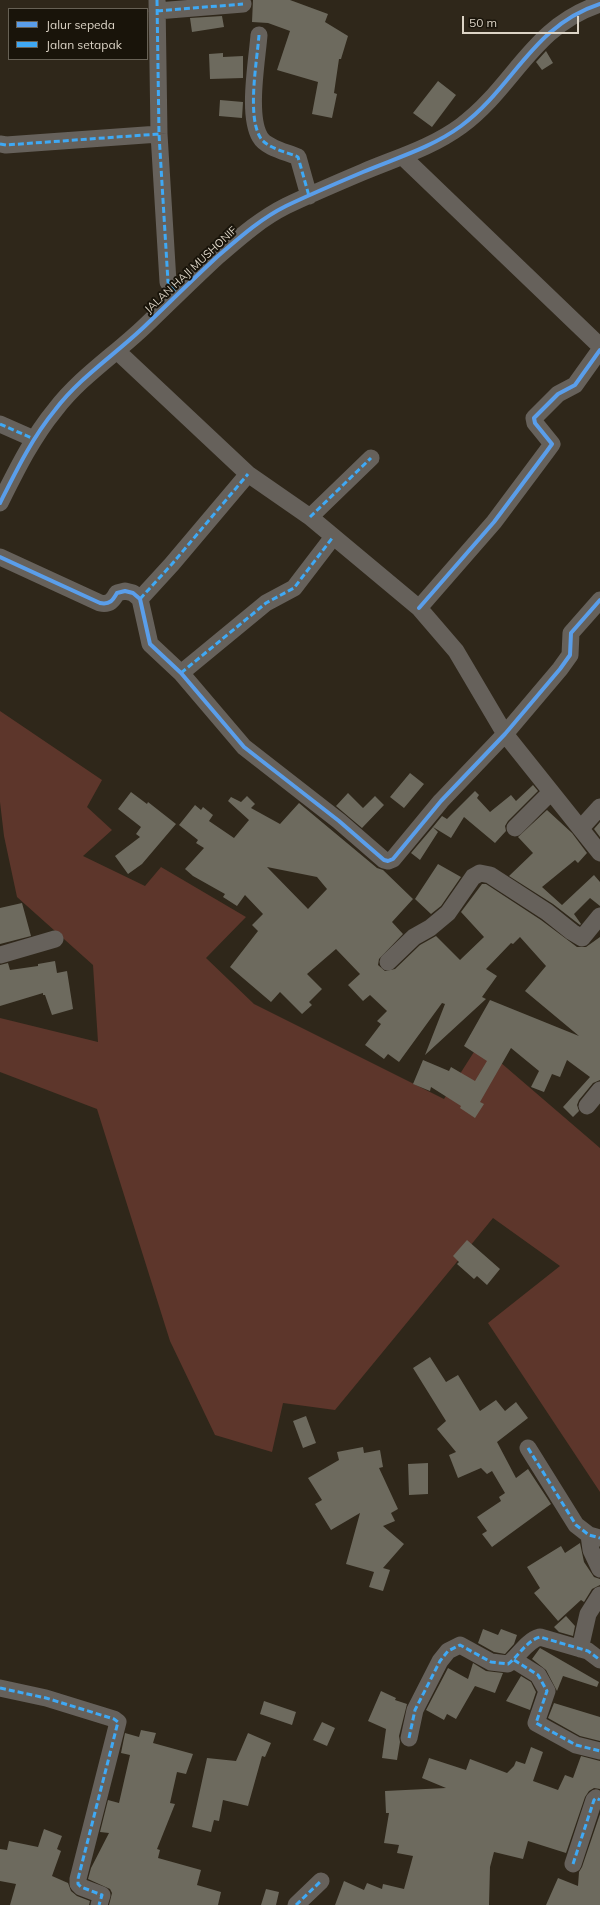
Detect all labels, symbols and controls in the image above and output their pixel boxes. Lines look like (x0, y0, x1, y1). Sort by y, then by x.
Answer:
legend (8, 8, 148, 60)
scale bar (464, 8, 581, 34)
text: 50 m (469, 15, 497, 30)
text: Jalur sepeda (46, 17, 115, 32)
text: Jalan setapak (46, 37, 122, 52)
street label: JALAN HAJI MUSHONIF (142, 224, 240, 316)

